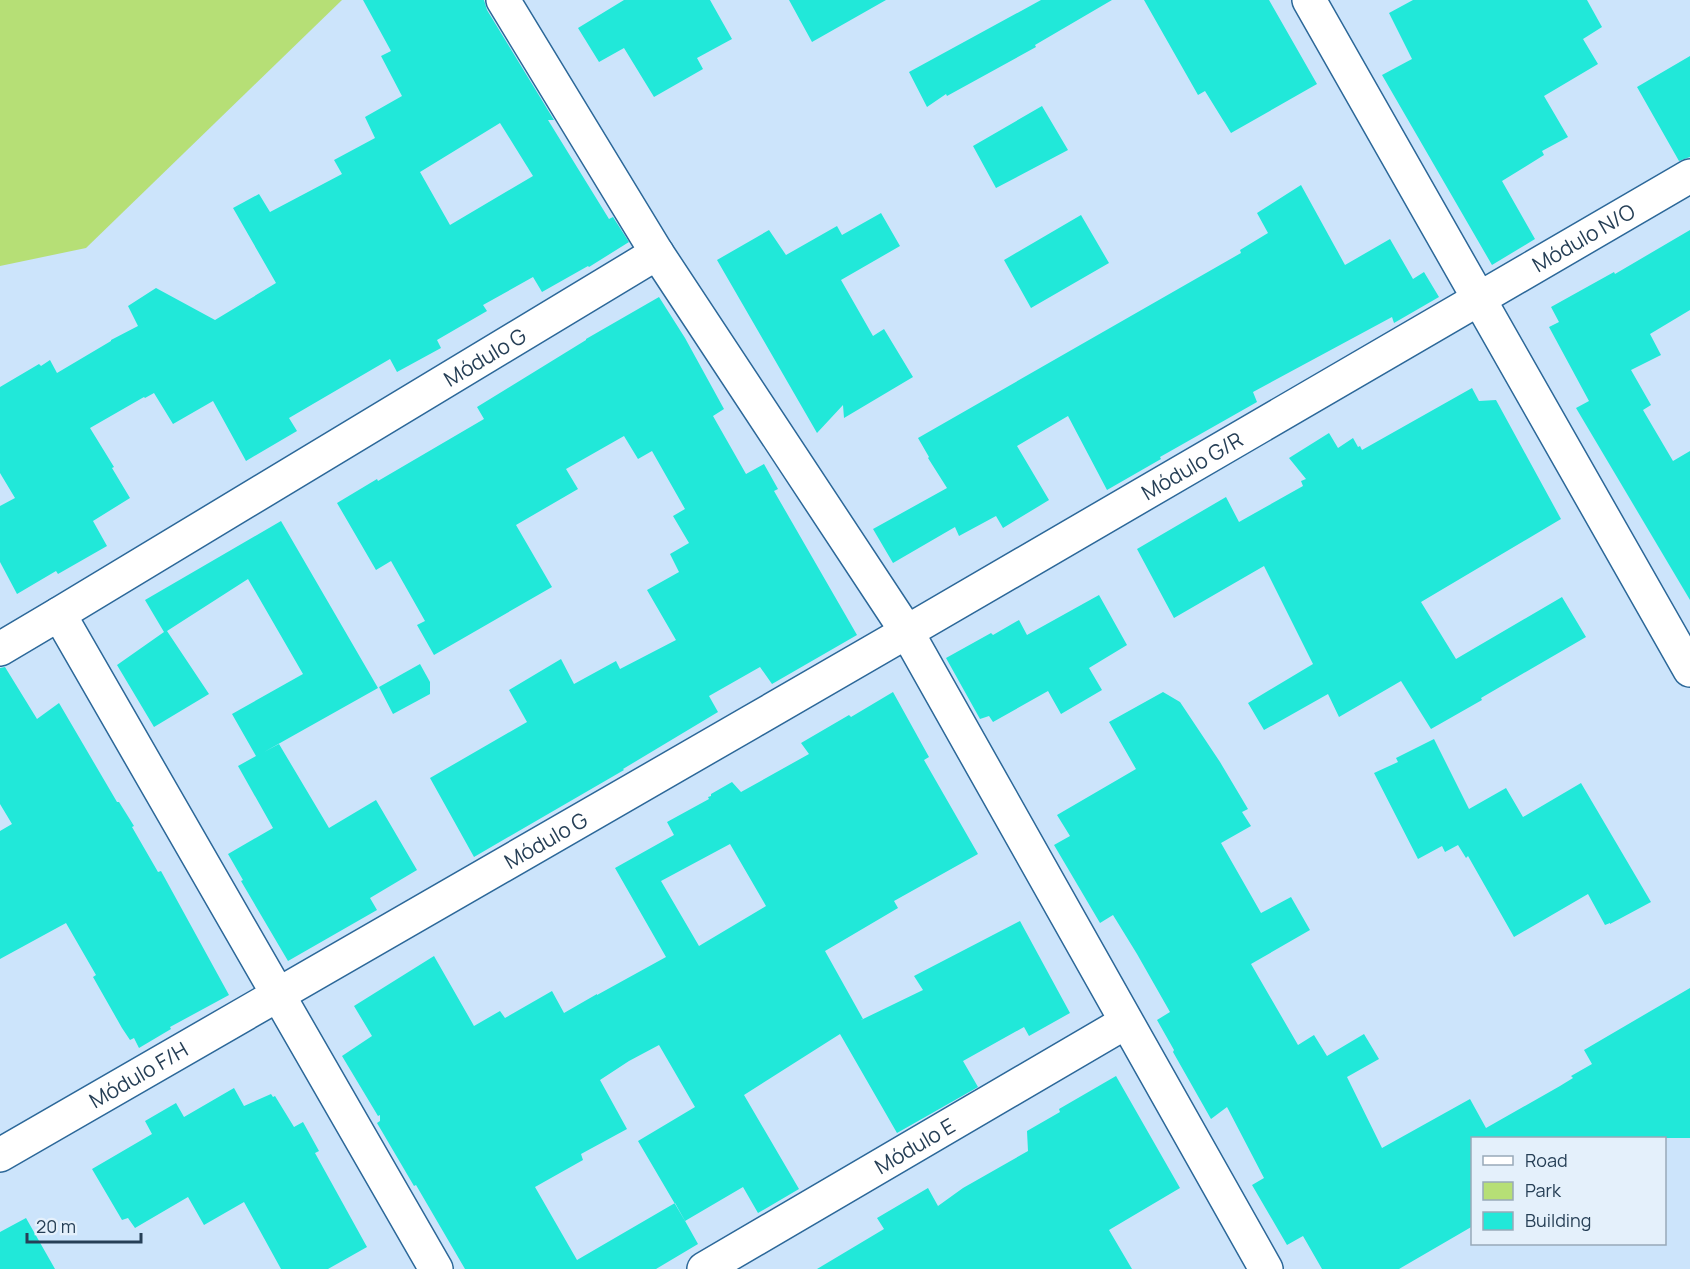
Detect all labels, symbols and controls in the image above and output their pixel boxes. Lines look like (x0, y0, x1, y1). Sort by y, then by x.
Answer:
street label: Módulo N/O (1527, 197, 1640, 278)
street label: Módulo G (438, 321, 531, 393)
street label: Módulo G/R (1136, 425, 1248, 506)
street label: Módulo G (499, 805, 592, 875)
street label: Módulo F/H (84, 1035, 193, 1114)
street label: Módulo E (869, 1111, 960, 1180)
legend (1471, 1137, 1666, 1245)
text: Road (1525, 1148, 1568, 1172)
text: Park (1525, 1178, 1562, 1202)
scale bar (27, 1206, 141, 1244)
text: Building (1525, 1208, 1591, 1232)
text: 20 m (36, 1214, 76, 1238)

